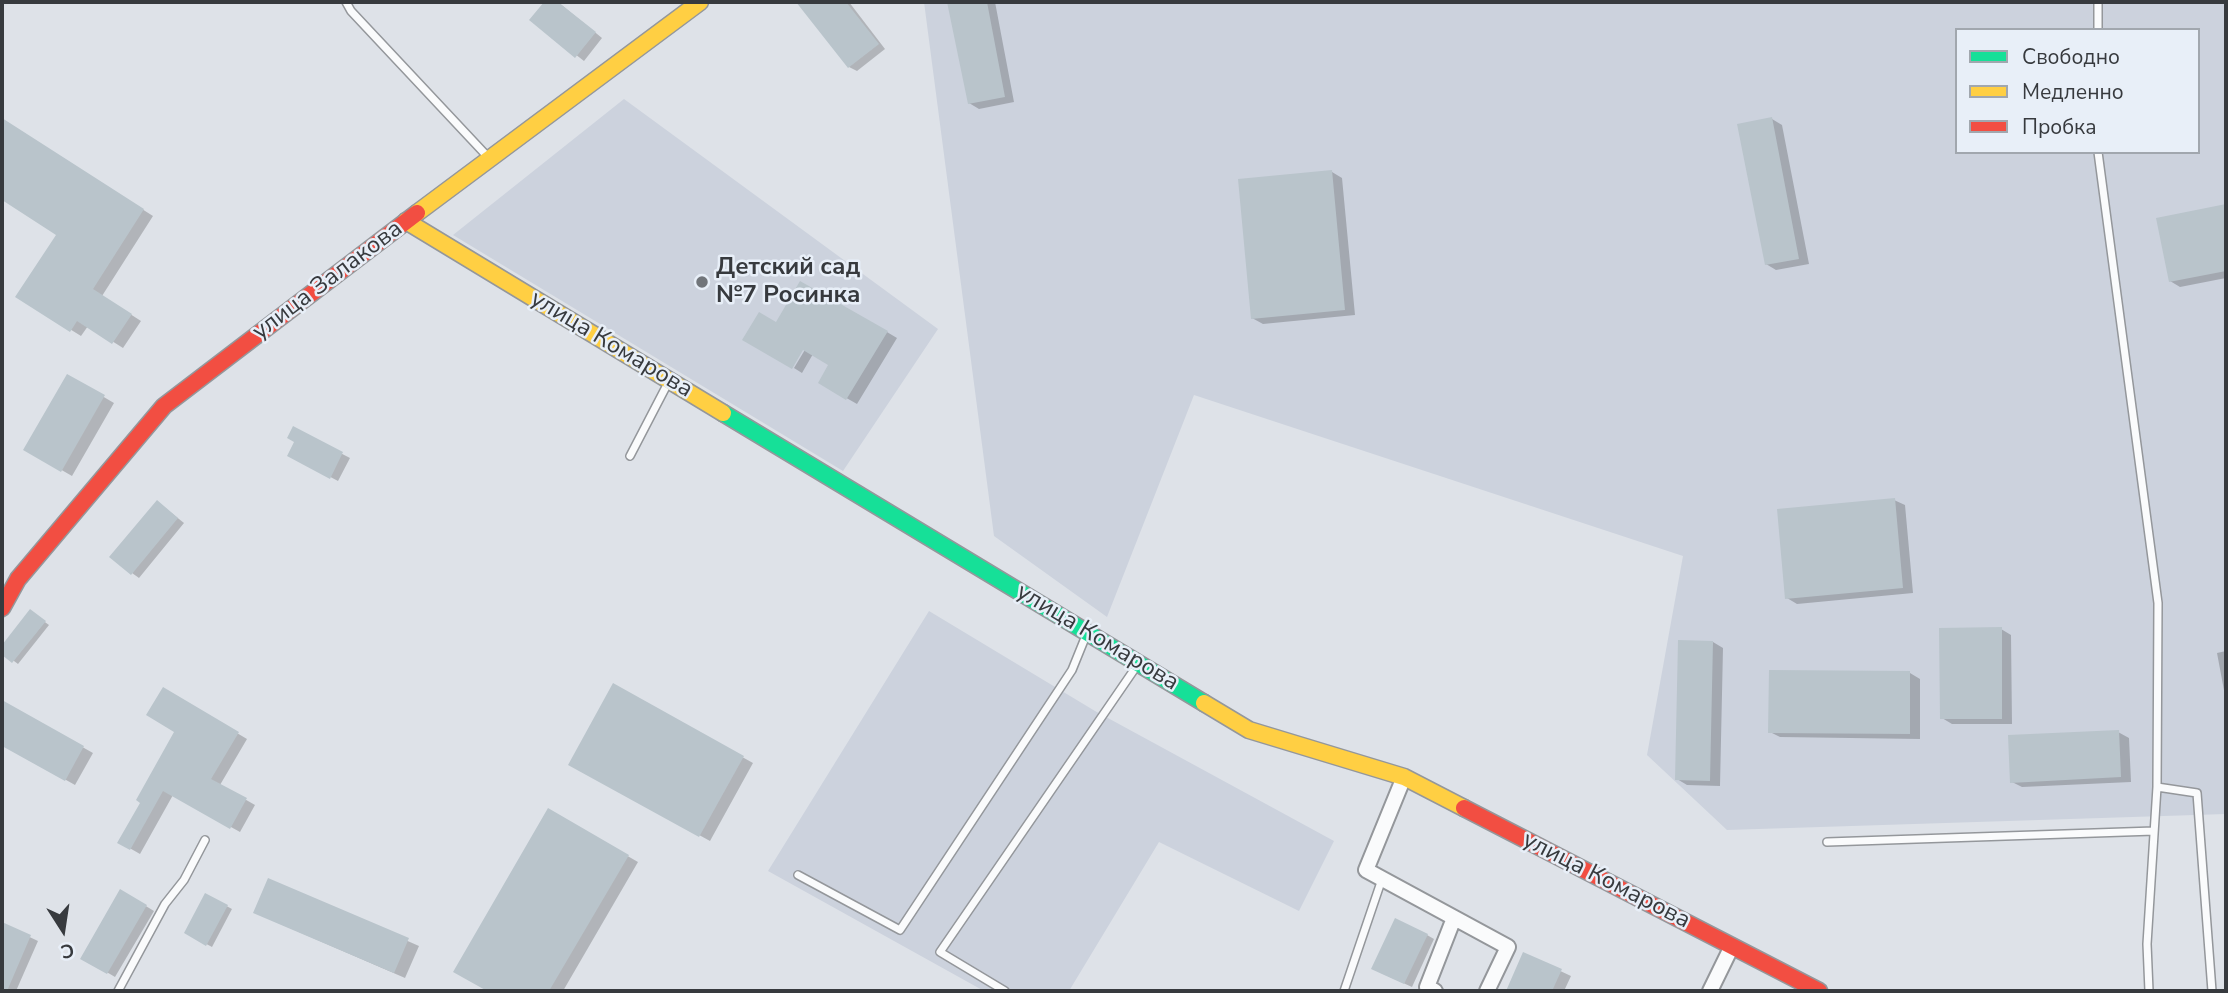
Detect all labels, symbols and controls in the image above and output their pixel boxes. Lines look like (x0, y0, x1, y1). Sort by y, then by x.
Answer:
legend (1955, 28, 2200, 154)
text: Свободно (2022, 43, 2120, 71)
text: Медленно (2022, 78, 2124, 106)
text: Пробка (2022, 113, 2096, 141)
street label: улица Залакова (247, 215, 409, 347)
place label: Детский сад №7 Росинка (716, 254, 860, 310)
marker: Детский сад №7 Росинка (694, 274, 710, 290)
street label: улица Комарова (524, 285, 698, 405)
street label: улица Комарова (1010, 578, 1184, 698)
street label: улица Комарова (1517, 826, 1695, 936)
north arrow (28, 895, 98, 965)
text: С (58, 936, 76, 965)

